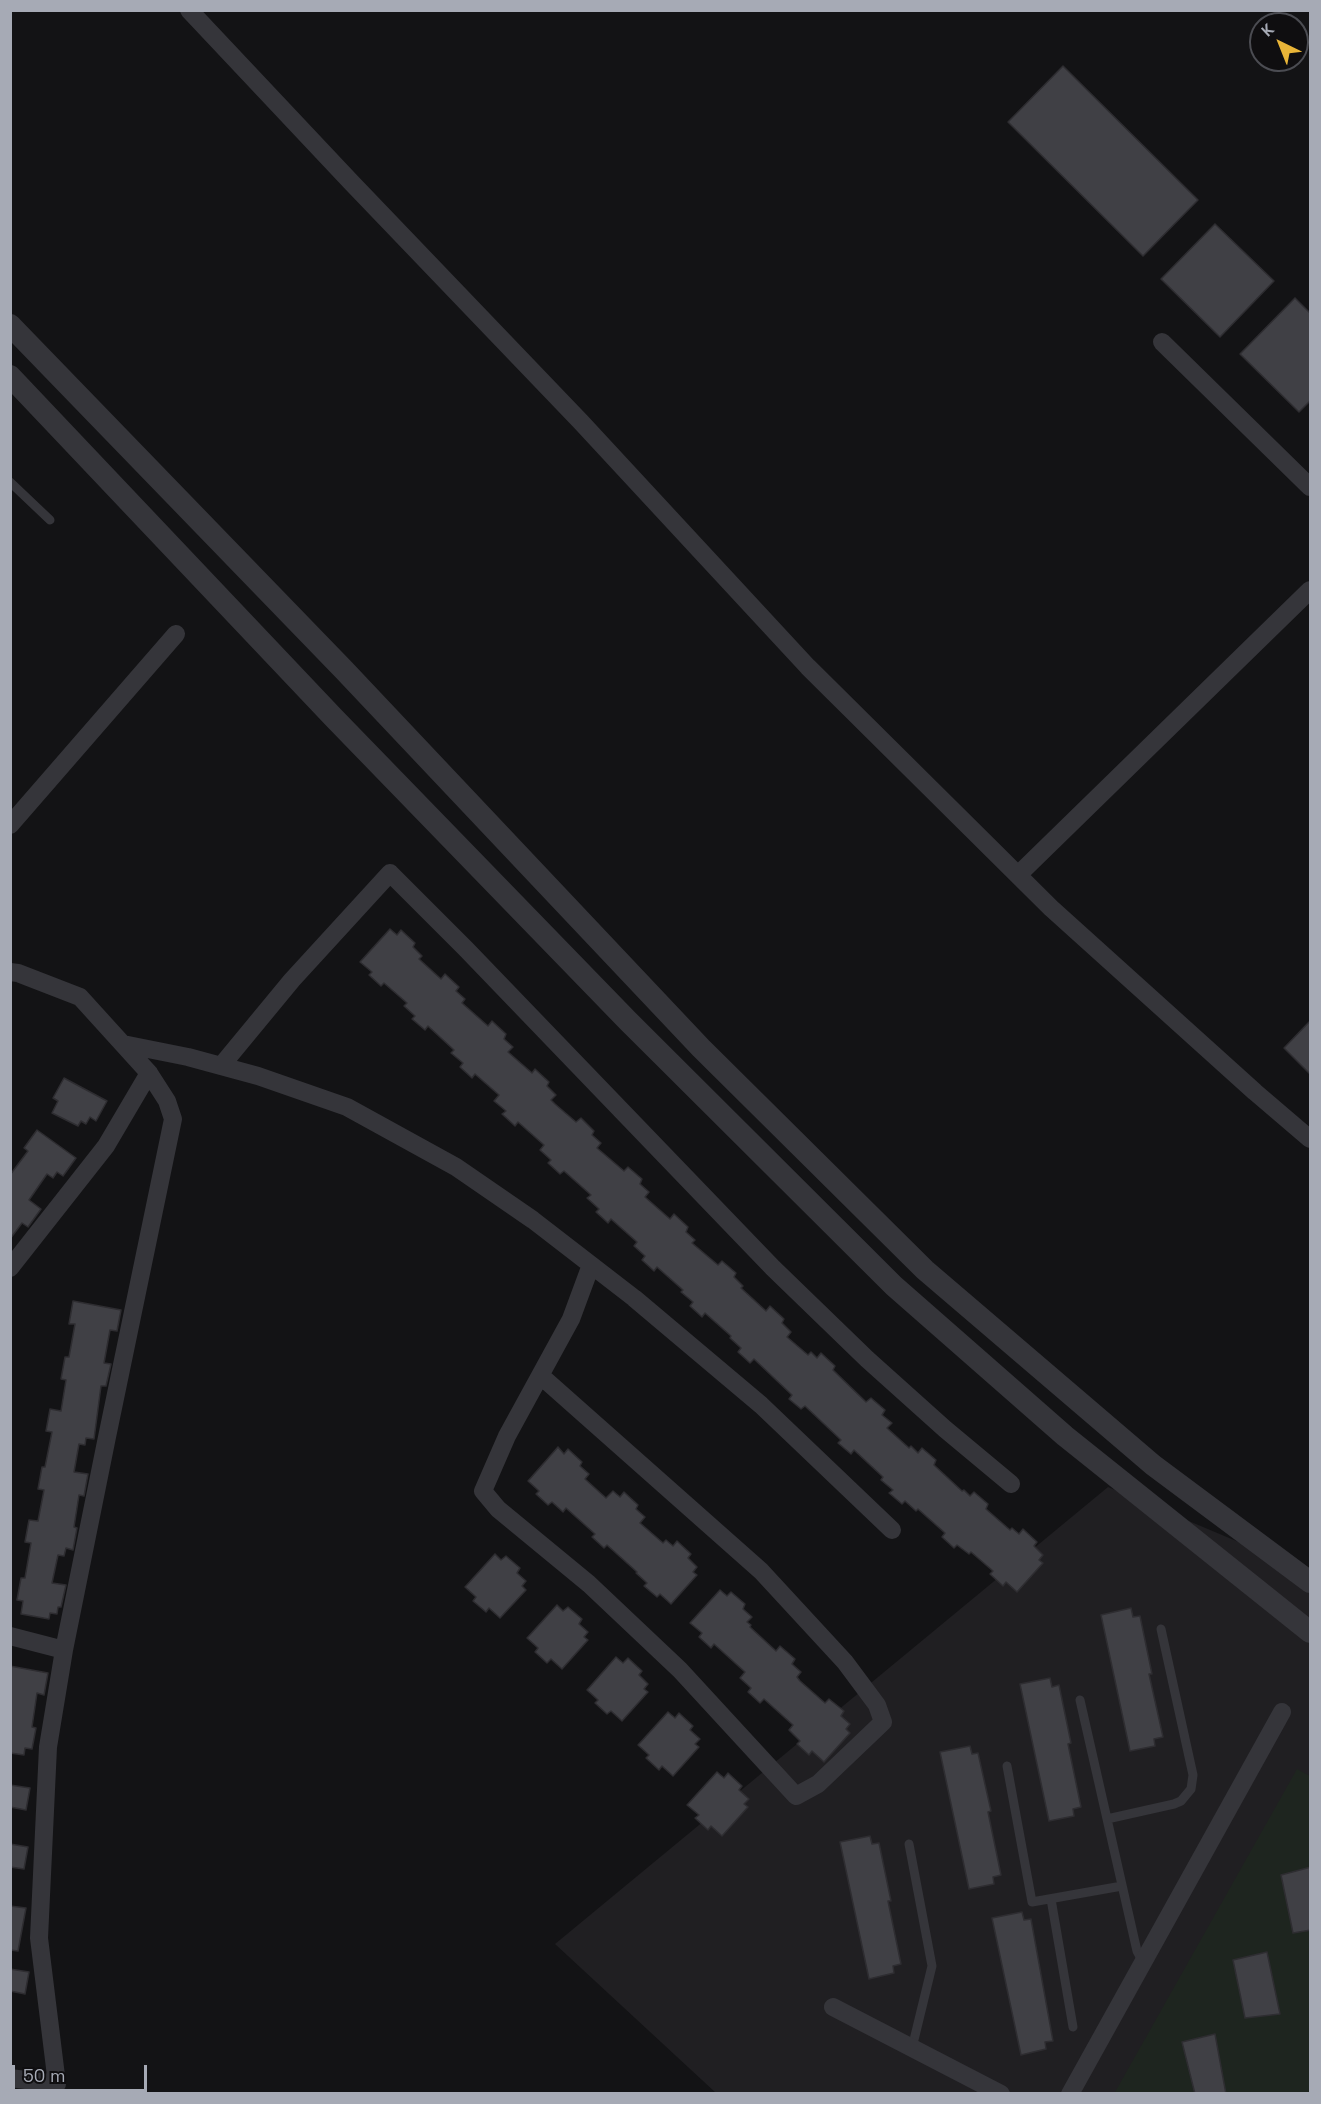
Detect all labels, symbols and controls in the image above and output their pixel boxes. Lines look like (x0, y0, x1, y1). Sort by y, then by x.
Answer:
north arrow (1249, 12, 1309, 72)
text: K (1257, 19, 1279, 41)
scale bar (15, 2053, 150, 2091)
text: 50 m (23, 2064, 65, 2087)

